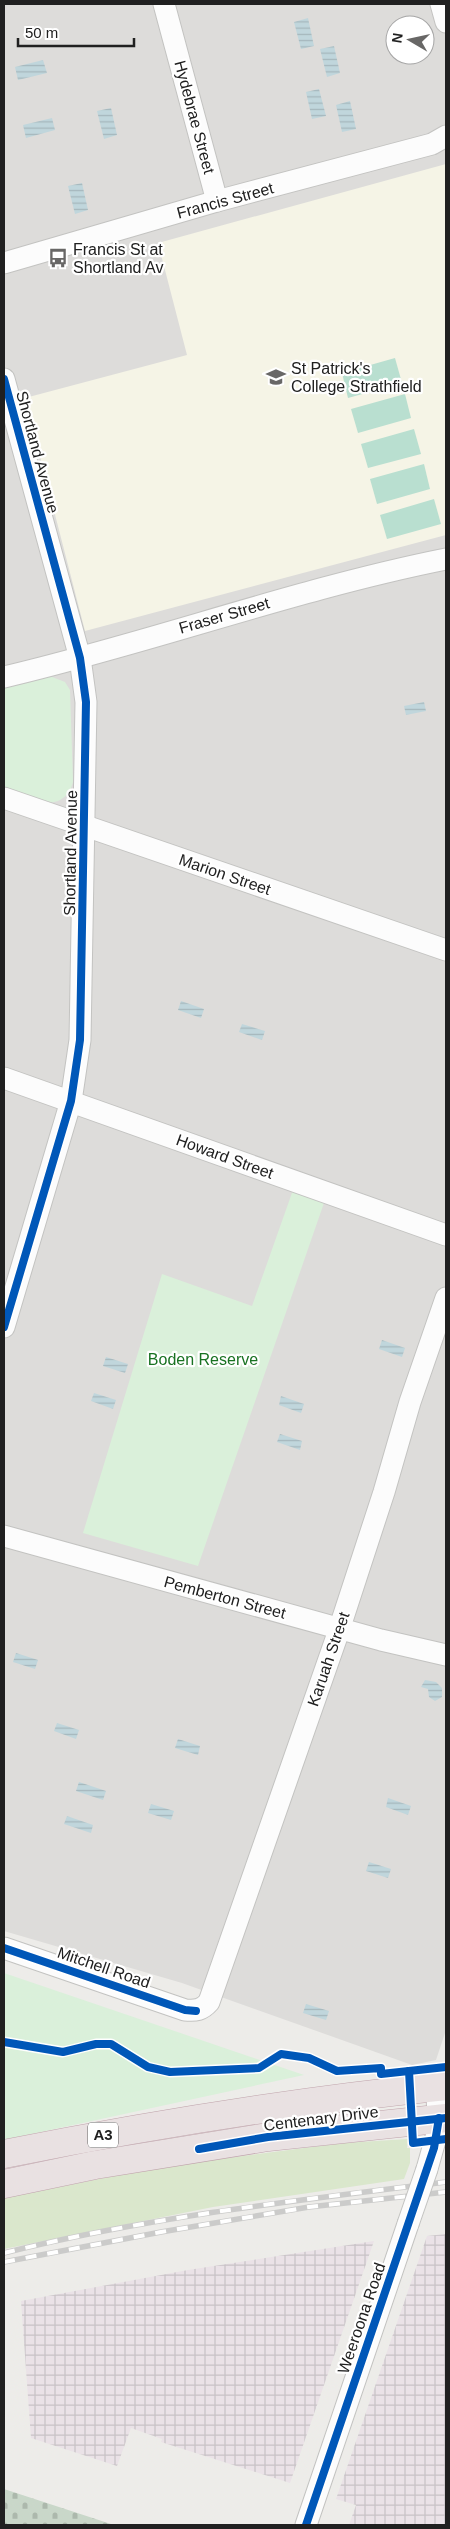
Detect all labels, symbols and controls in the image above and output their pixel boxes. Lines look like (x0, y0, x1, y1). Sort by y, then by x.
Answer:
scale bar (18, 15, 134, 47)
north arrow (385, 15, 435, 65)
text: 50 m (25, 24, 58, 41)
text: N (388, 32, 406, 44)
street label: Hydebrae Street (171, 59, 218, 176)
street label: Francis Street (175, 179, 276, 222)
place label: Francis St at Shortland Av (73, 241, 163, 276)
bus stop icon: Francis St at Shortland Av (47, 247, 69, 269)
place label: St Patrick's College Strathfield (291, 360, 422, 395)
school or university icon: St Patrick's College Strathfield (265, 366, 287, 388)
street label: Shortland Avenue (13, 389, 62, 515)
street label: Fraser Street (177, 594, 272, 637)
street label: Shortland Avenue (61, 790, 80, 916)
street label: Marion Street (177, 851, 274, 898)
street label: Howard Street (174, 1131, 276, 1182)
park label: Boden Reserve (148, 1351, 258, 1368)
street label: Pemberton Street (162, 1573, 288, 1622)
street label: Karuah Street (304, 1609, 353, 1709)
street label: Mitchell Road (55, 1944, 152, 1991)
street label: Centenary Drive (263, 2103, 380, 2134)
road number: A3 (88, 2122, 118, 2148)
street label: Weeroona Road (335, 2260, 388, 2376)

